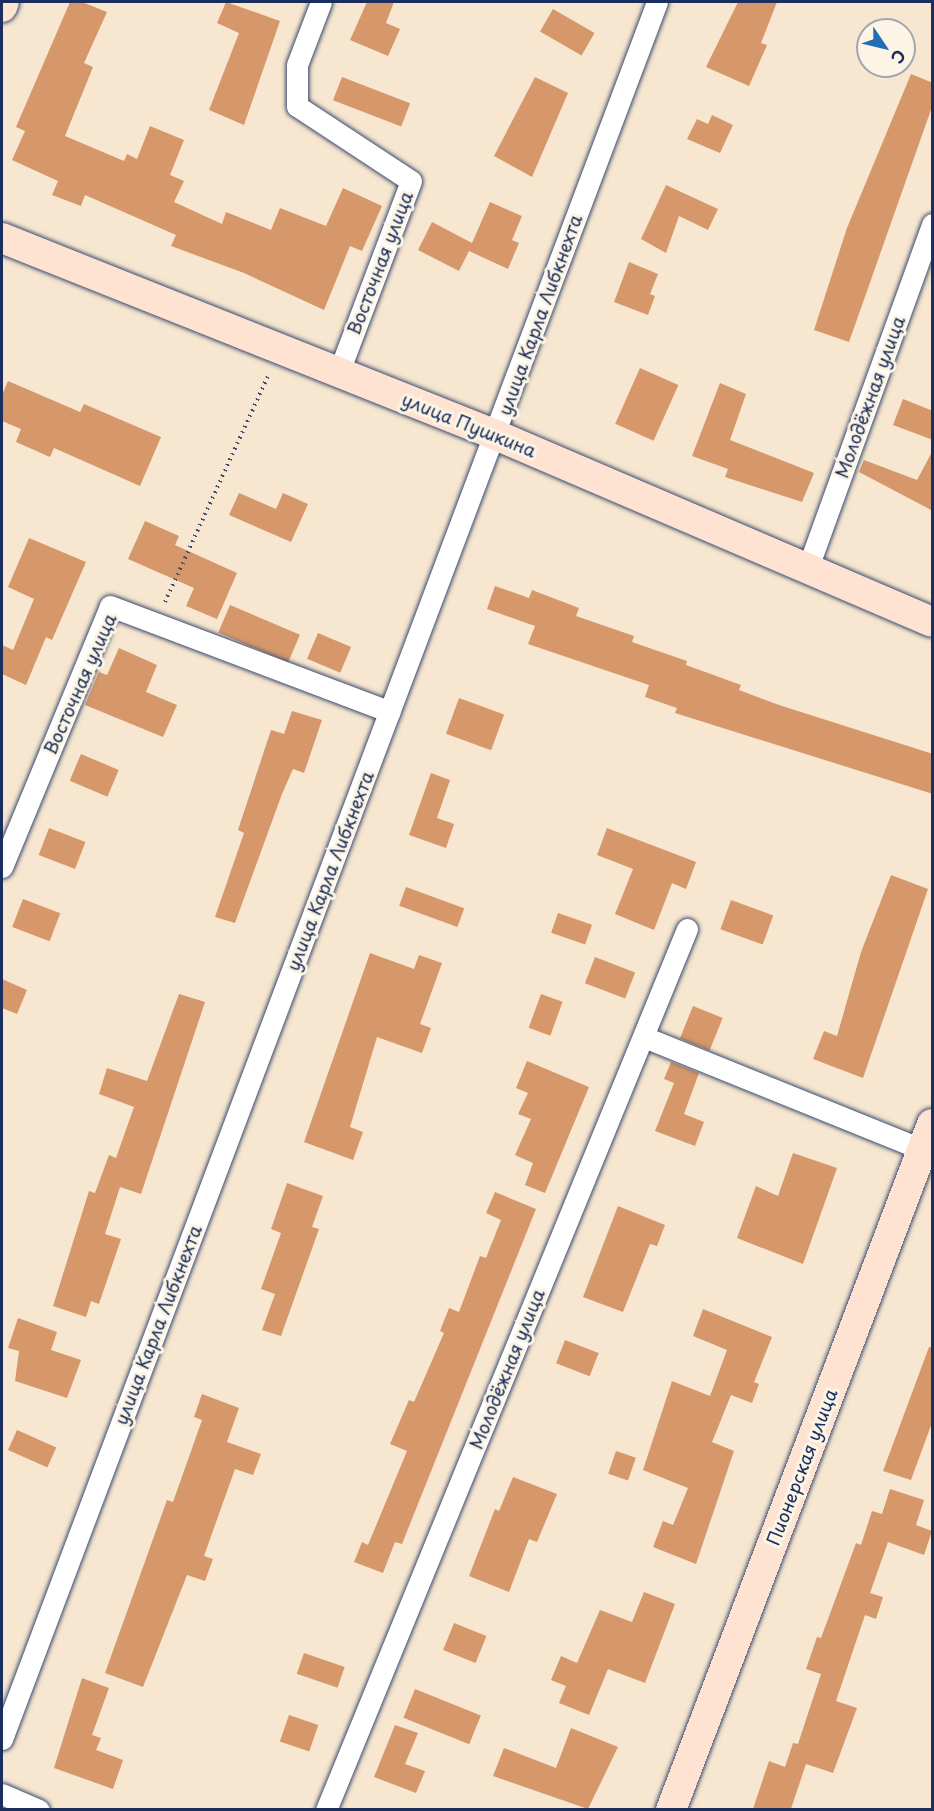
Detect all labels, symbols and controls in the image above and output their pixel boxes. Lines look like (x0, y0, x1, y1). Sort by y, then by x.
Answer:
north arrow (856, 18, 916, 78)
text: С (886, 45, 912, 69)
street label: Восточная улица (342, 188, 418, 338)
street label: улица Карла Либкнехта (494, 212, 586, 418)
street label: Молодёжная улица (830, 313, 910, 481)
street label: улица Пушкина (398, 388, 540, 462)
street label: Восточная улица (39, 610, 121, 758)
street label: улица Карла Либкнехта (282, 768, 378, 974)
street label: улица Карла Либкнехта (110, 1222, 206, 1428)
street label: Молодёжная улица (465, 1285, 549, 1453)
street label: Пионерская улица (762, 1385, 842, 1549)

